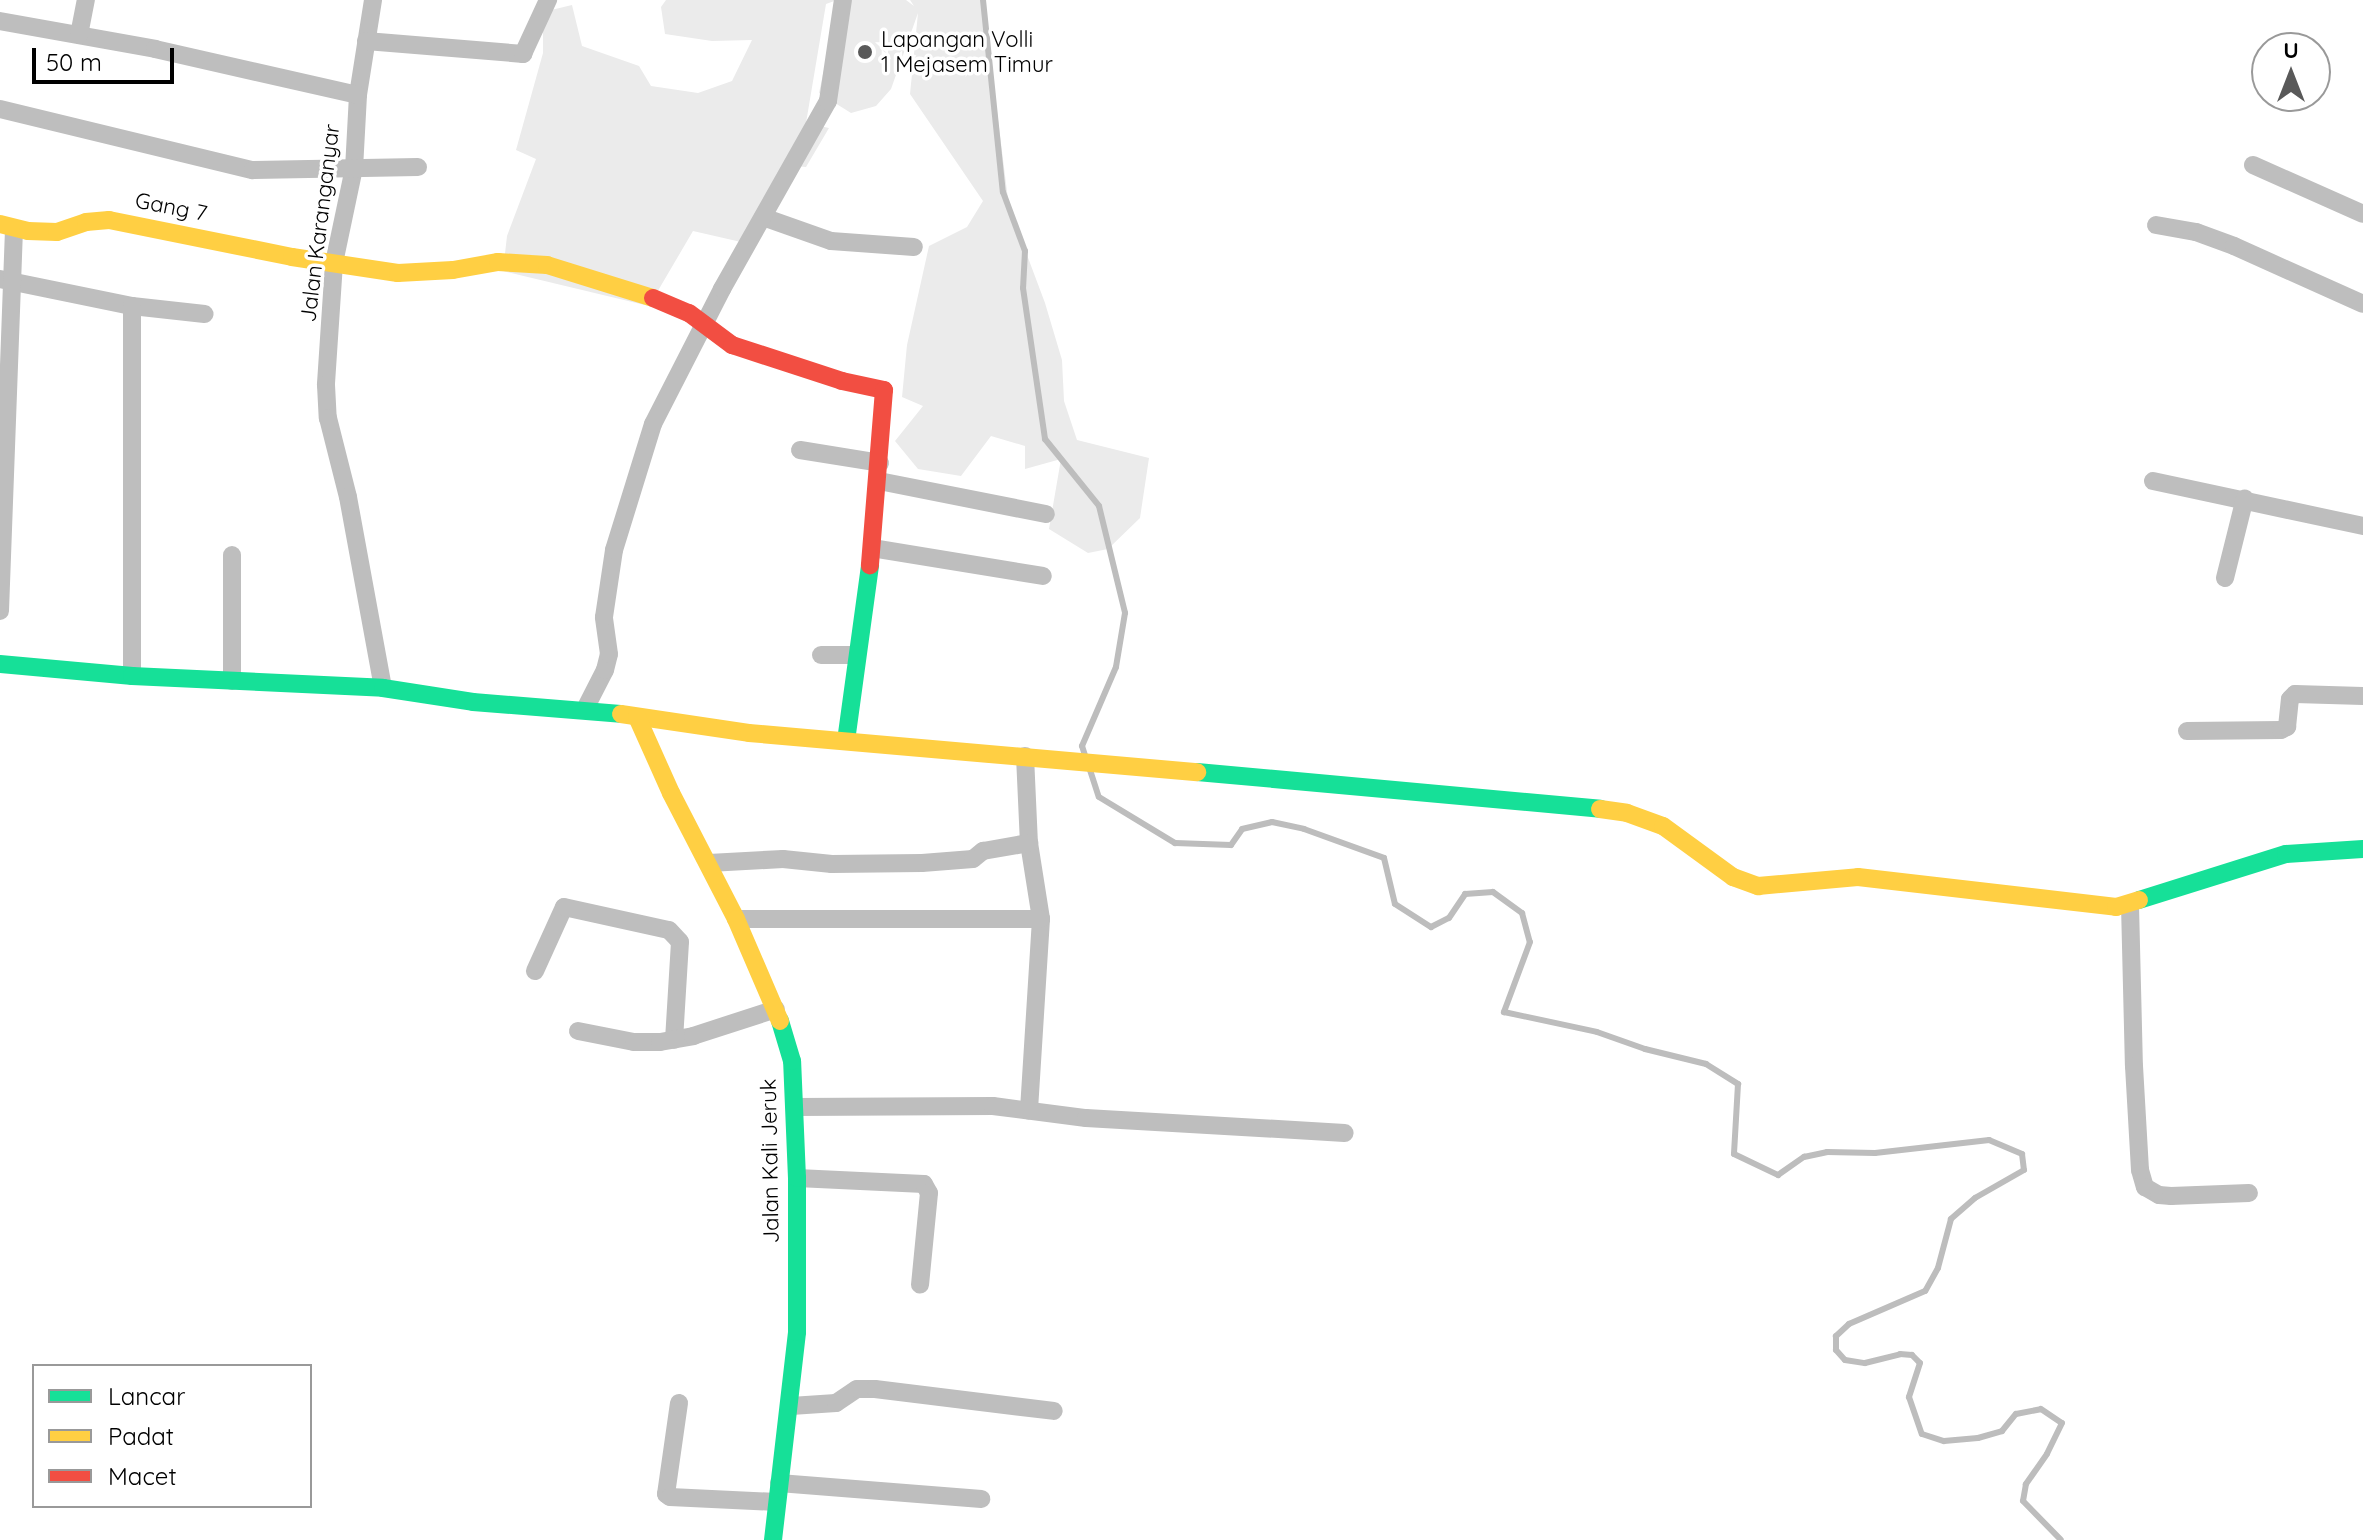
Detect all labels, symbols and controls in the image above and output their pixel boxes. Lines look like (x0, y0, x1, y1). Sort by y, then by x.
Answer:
place label: Lapangan Volli 1 Mejasem Timur (881, 26, 1053, 78)
scale bar (36, 32, 178, 82)
north arrow (2251, 32, 2331, 112)
text: U (2283, 36, 2299, 64)
marker: Lapangan Volli 1 Mejasem Timur (856, 43, 874, 61)
text: 50 m (46, 47, 102, 77)
street label: Jalan Karanganyar (295, 122, 345, 324)
street label: Gang 7 (133, 187, 209, 227)
street label: Jalan Kali Jeruk (755, 1078, 785, 1244)
legend (32, 1364, 312, 1508)
text: Lancar (108, 1381, 185, 1411)
text: Padat (108, 1421, 174, 1451)
text: Macet (108, 1461, 177, 1491)

